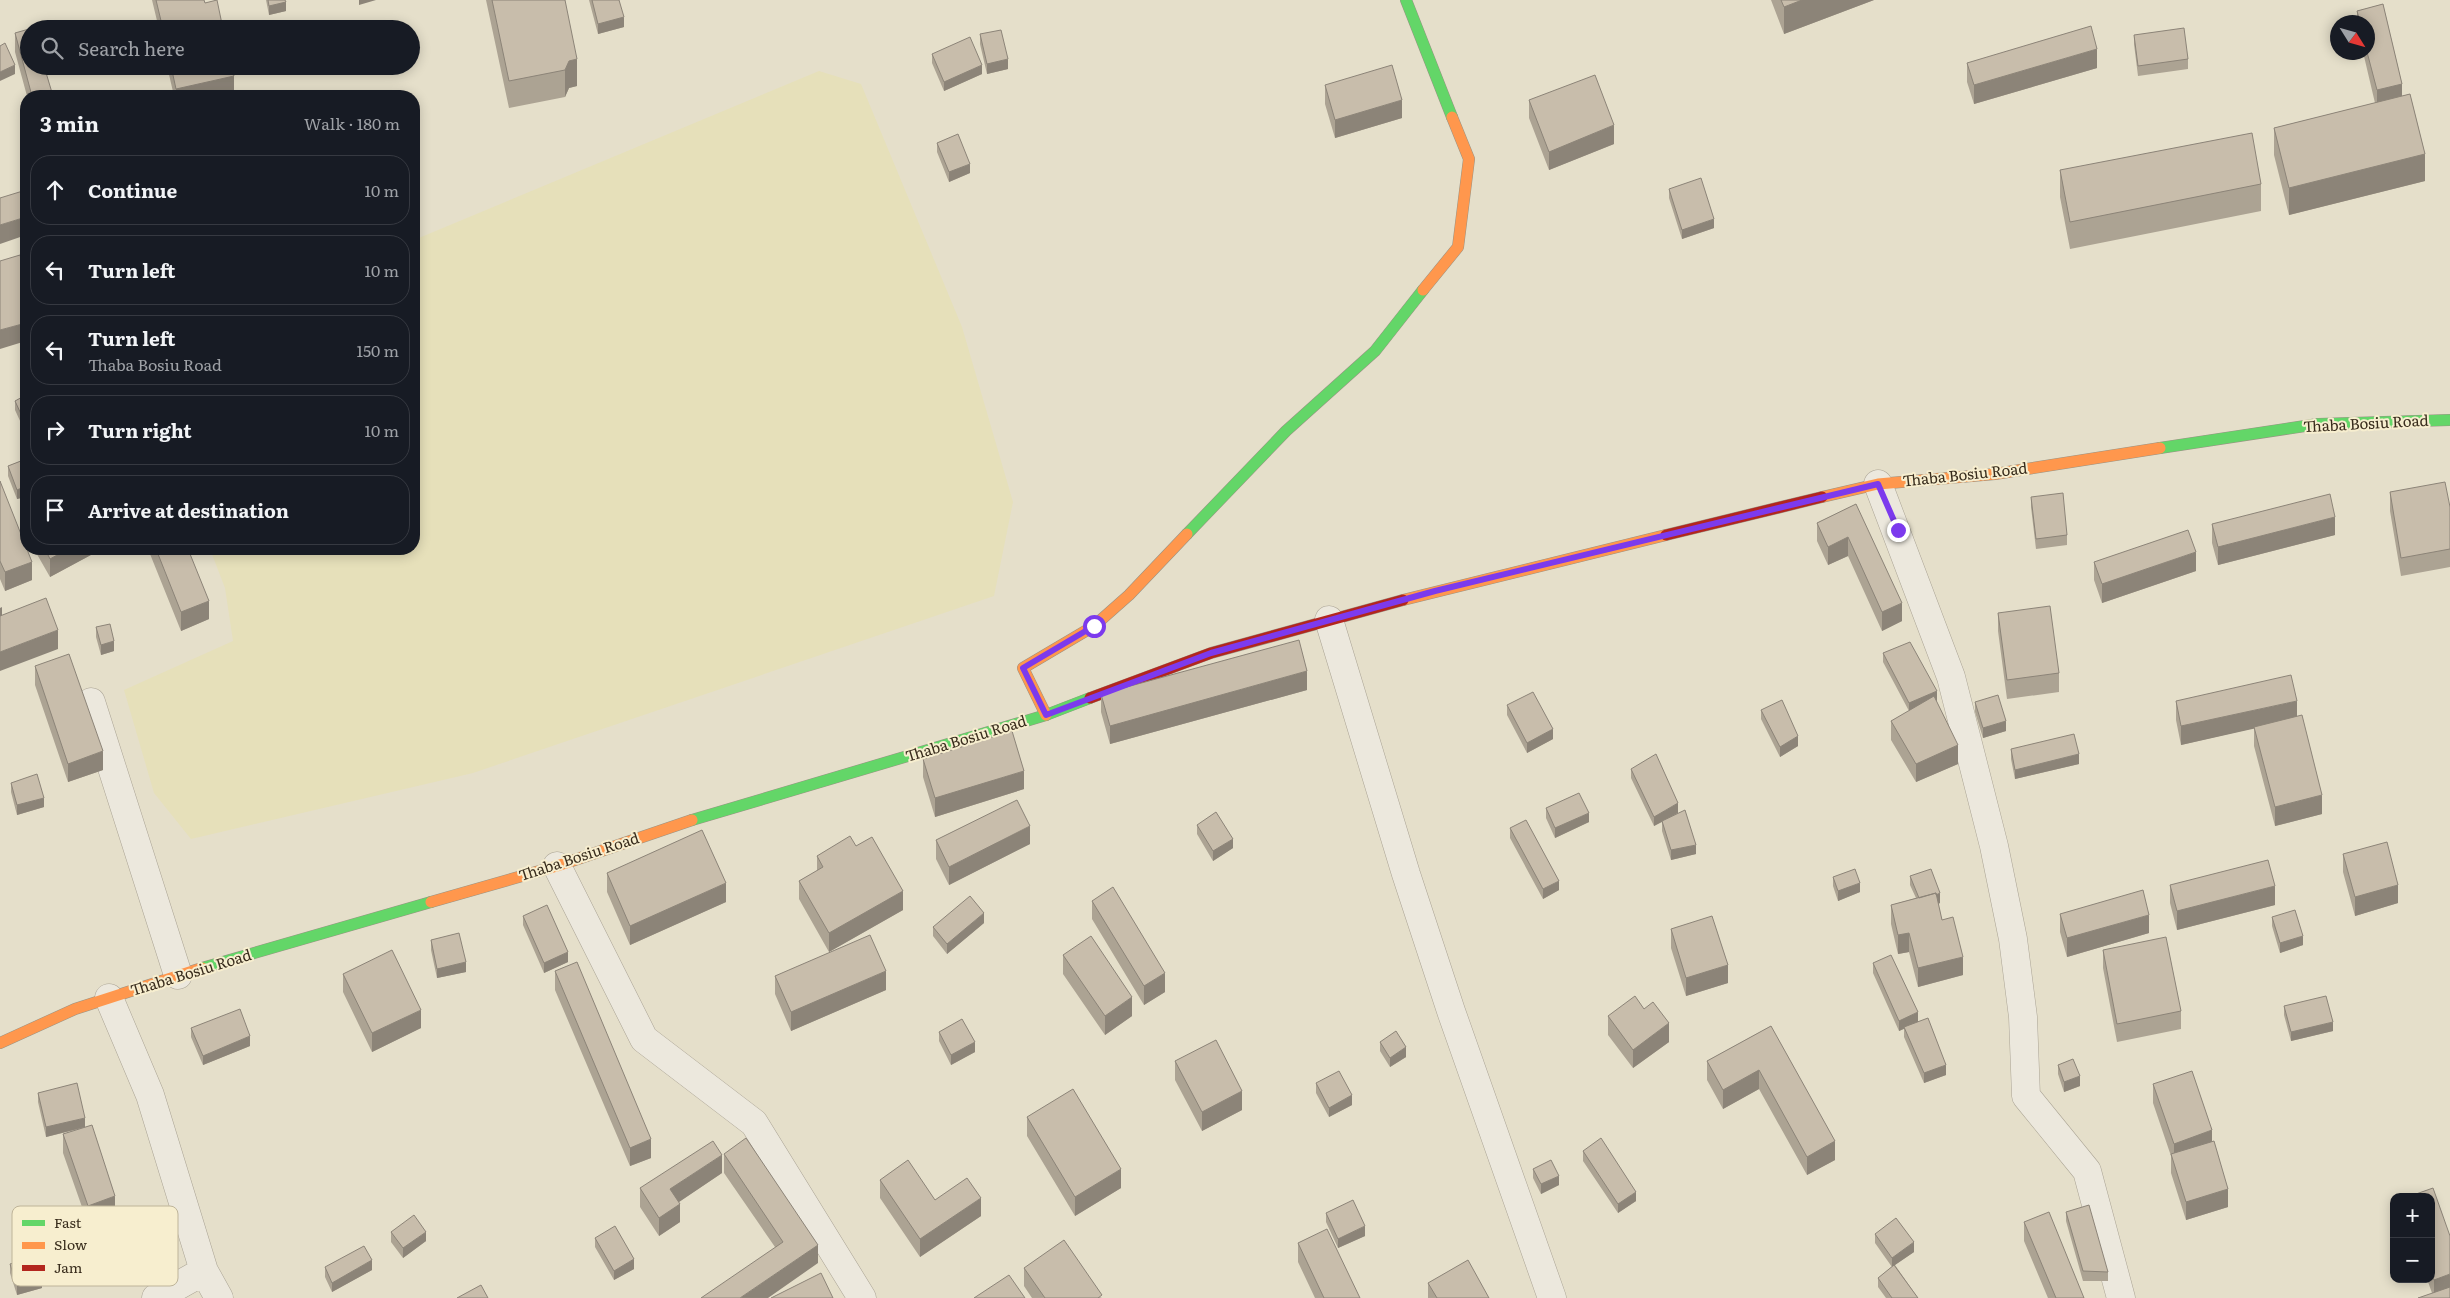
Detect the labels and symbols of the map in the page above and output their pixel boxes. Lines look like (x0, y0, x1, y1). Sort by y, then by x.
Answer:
north arrow (2330, 15, 2375, 60)
street label: Thaba Bosiu Road (2303, 408, 2429, 437)
street label: Thaba Bosiu Road (1901, 456, 2028, 492)
route end (1887, 519, 1910, 542)
route start (1083, 615, 1106, 638)
street label: Thaba Bosiu Road (902, 708, 1029, 767)
street label: Thaba Bosiu Road (515, 825, 642, 886)
street label: Thaba Bosiu Road (127, 942, 254, 1001)
legend (12, 1206, 178, 1286)
text: Fast (54, 1212, 82, 1232)
text: Slow (54, 1234, 87, 1254)
text: Jam (54, 1257, 83, 1277)

